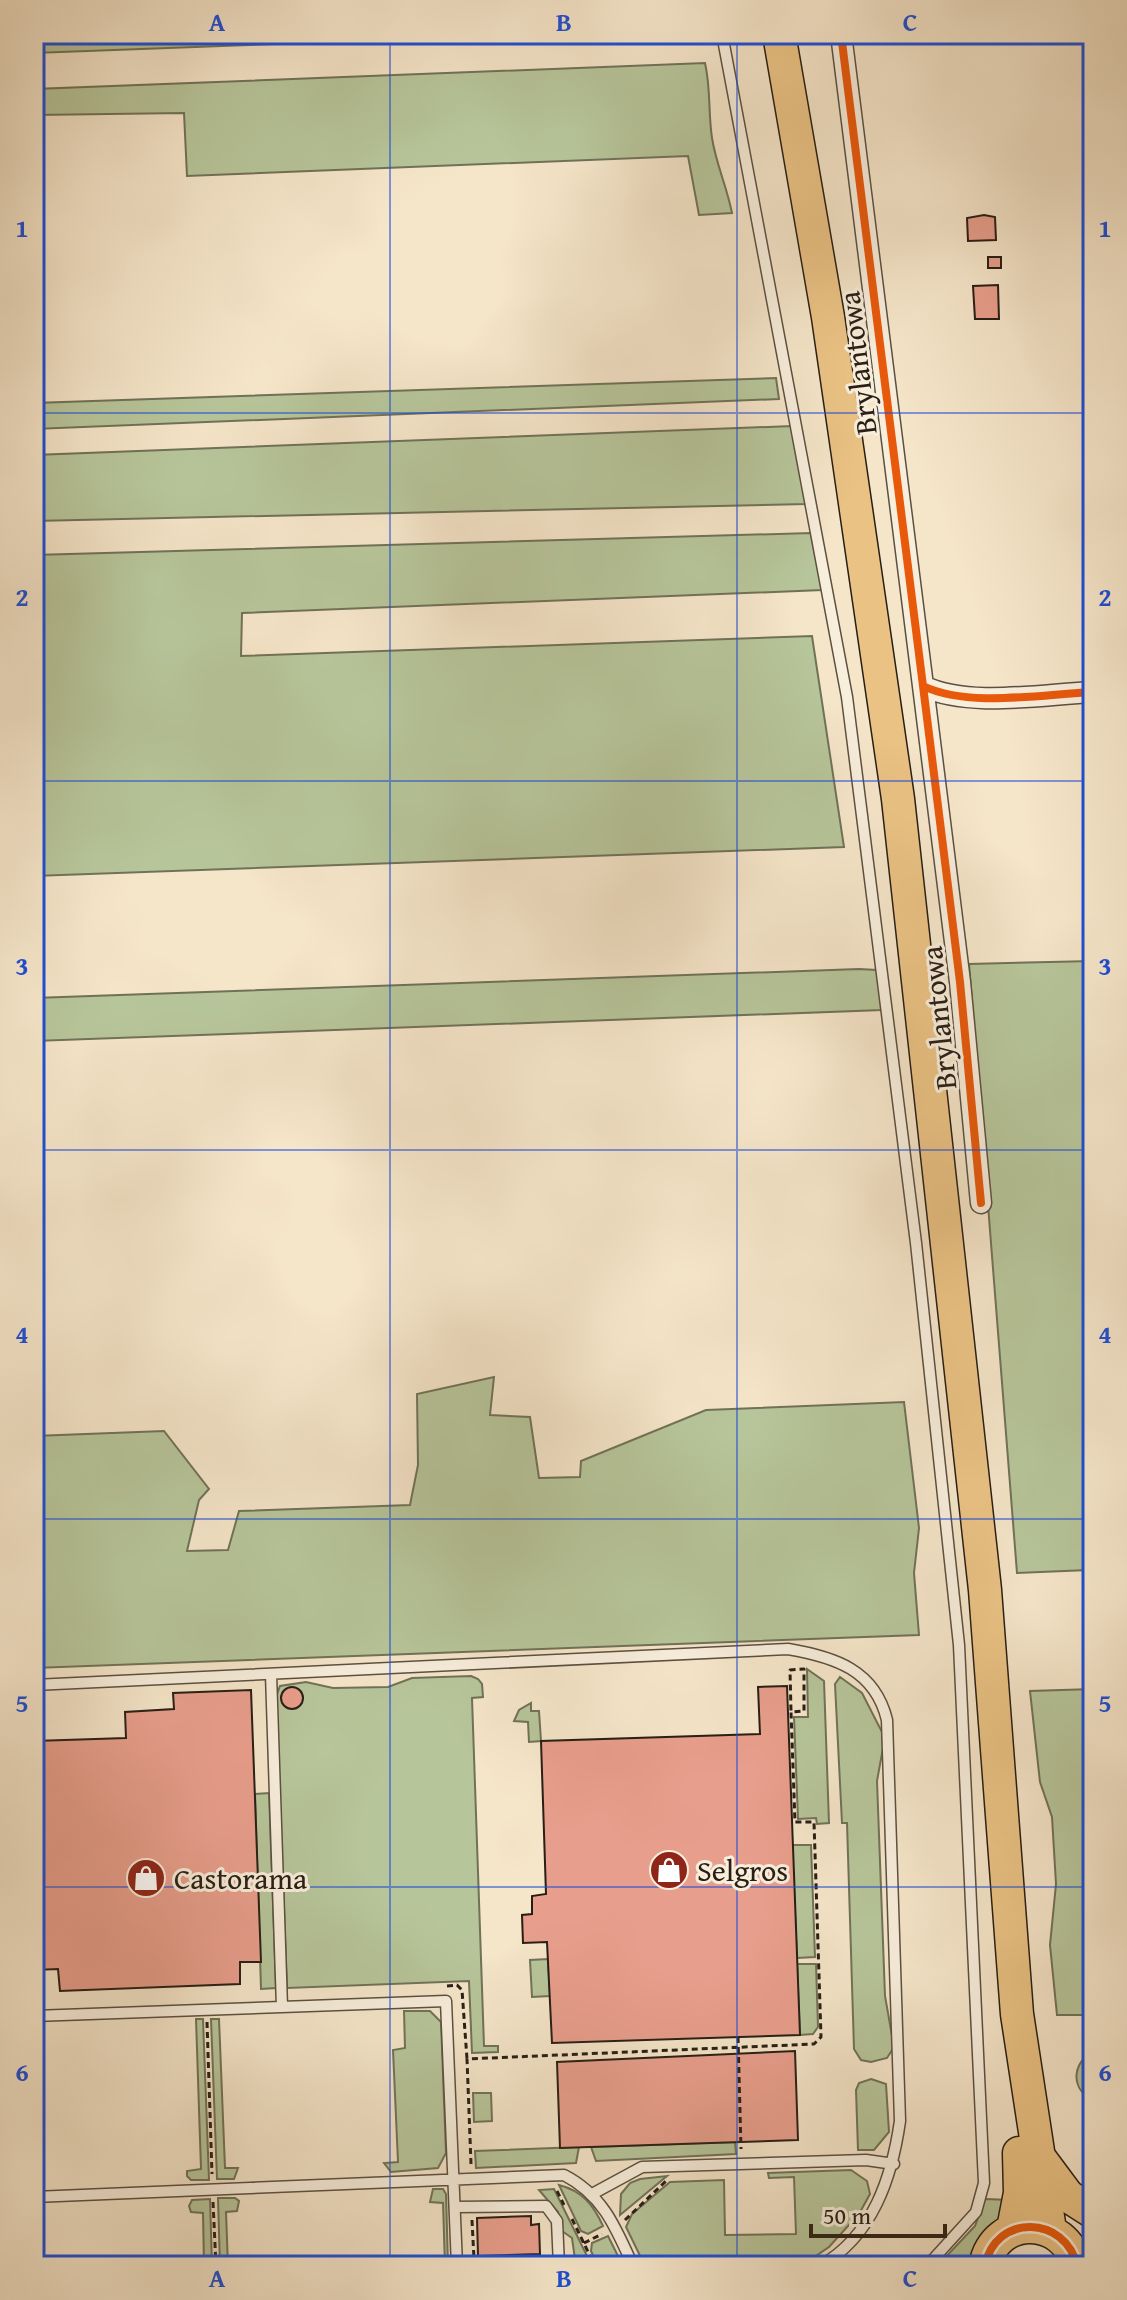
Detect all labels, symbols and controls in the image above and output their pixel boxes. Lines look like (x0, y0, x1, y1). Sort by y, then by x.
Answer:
text: A (209, 2, 226, 41)
text: B (556, 2, 572, 41)
text: C (903, 2, 917, 41)
text: 1 (15, 208, 29, 247)
text: 1 (1098, 208, 1112, 247)
street label: Brylantowa (826, 289, 888, 437)
text: 2 (15, 577, 29, 616)
text: 2 (1098, 577, 1112, 616)
street label: Brylantowa (909, 944, 967, 1092)
text: 3 (15, 946, 29, 985)
text: 3 (1098, 946, 1112, 985)
text: 4 (15, 1314, 29, 1353)
text: 4 (1098, 1314, 1112, 1353)
text: 5 (15, 1683, 29, 1722)
text: 5 (1098, 1683, 1112, 1722)
place label: Selgros (697, 1848, 788, 1892)
shop icon: Selgros (648, 1849, 690, 1891)
place label: Castorama (174, 1856, 307, 1900)
shop icon: Castorama (125, 1857, 167, 1899)
text: 6 (15, 2052, 29, 2091)
text: 6 (1098, 2052, 1112, 2091)
scale bar (811, 2188, 945, 2238)
text: 50 m (823, 2198, 871, 2233)
text: A (209, 2258, 226, 2297)
text: B (556, 2258, 572, 2297)
text: C (903, 2258, 917, 2297)

